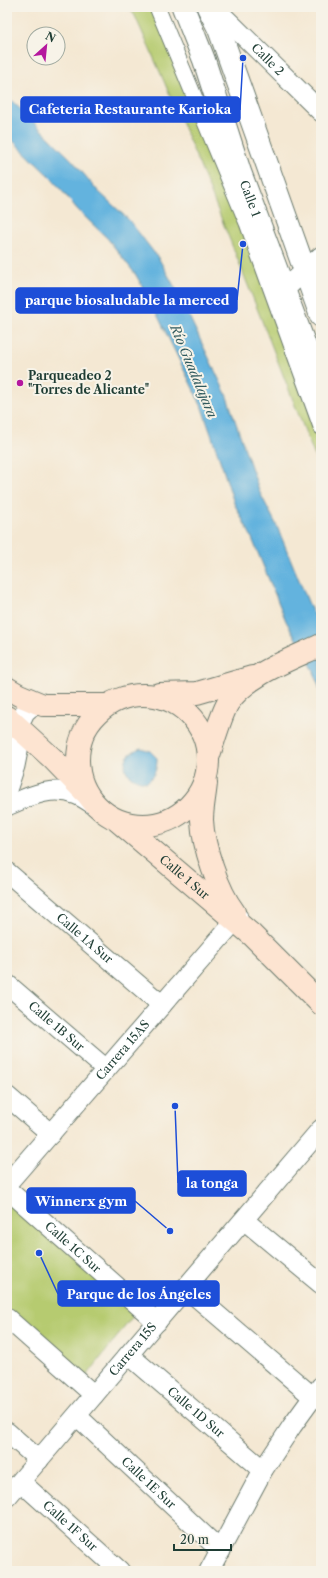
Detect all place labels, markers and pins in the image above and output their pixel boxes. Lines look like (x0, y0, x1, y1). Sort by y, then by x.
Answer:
callout: Cafeteria Restaurante Karioka (21, 97, 240, 122)
callout: parque biosaludable la merced (16, 288, 237, 313)
place label: Parqueadeo 2 "Torres de Alicante" (28, 368, 149, 397)
marker: Parqueadeo 2 "Torres de Alicante" (15, 378, 25, 388)
callout: la tonga (178, 1171, 246, 1196)
callout: Winnerx gym (27, 1188, 135, 1213)
callout: Parque de los Ángeles (58, 1281, 219, 1306)

